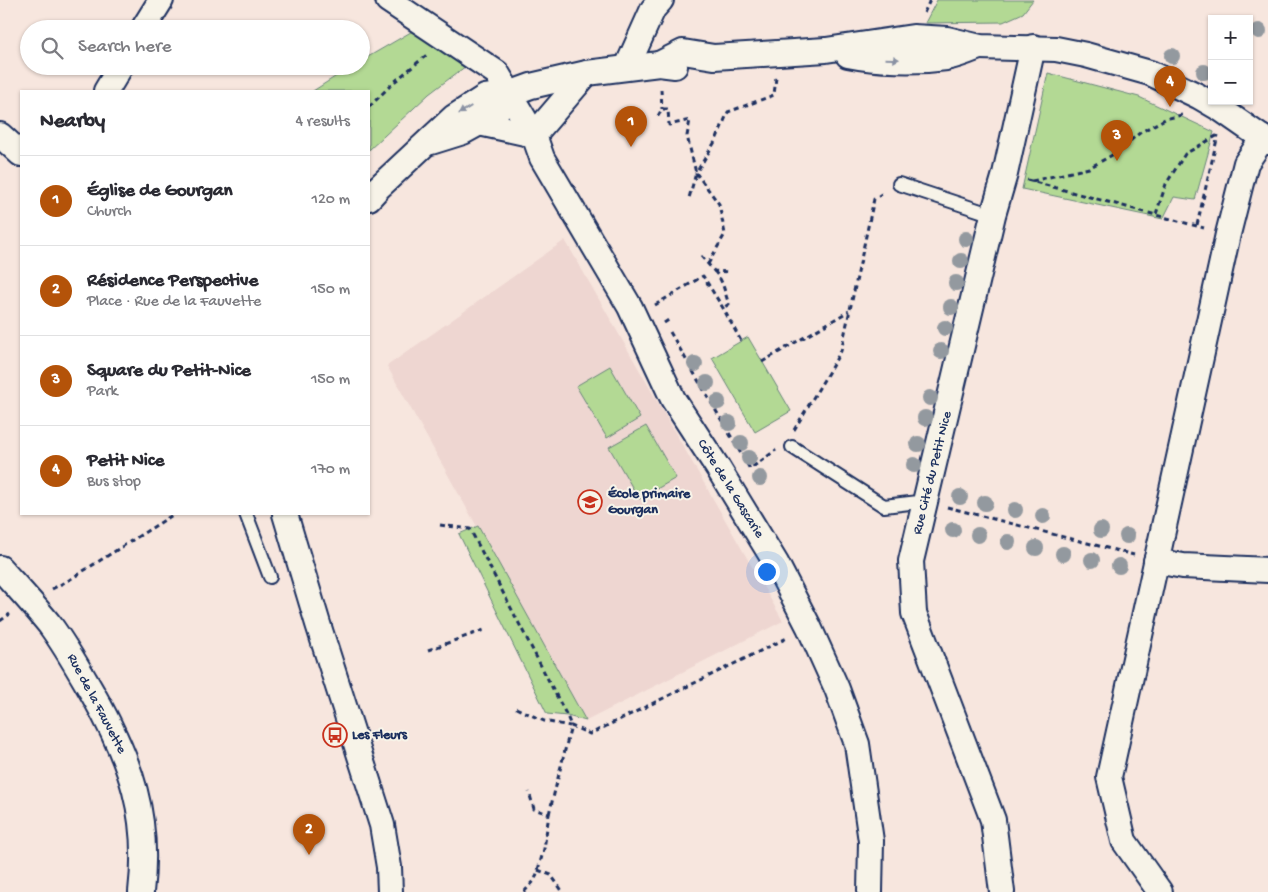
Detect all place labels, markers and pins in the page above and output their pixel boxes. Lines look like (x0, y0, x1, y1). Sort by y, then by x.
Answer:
pin: 4 (1154, 66, 1186, 107)
pin: 1 (615, 106, 647, 147)
pin: 3 (1101, 120, 1133, 161)
place label: École primaire Gourgan (608, 486, 691, 519)
school or university icon: École primaire Gourgan (577, 489, 603, 515)
bus stop icon: Les Fleurs (322, 722, 348, 748)
place label: Les Fleurs (352, 727, 408, 744)
pin: 2 (293, 814, 325, 855)

